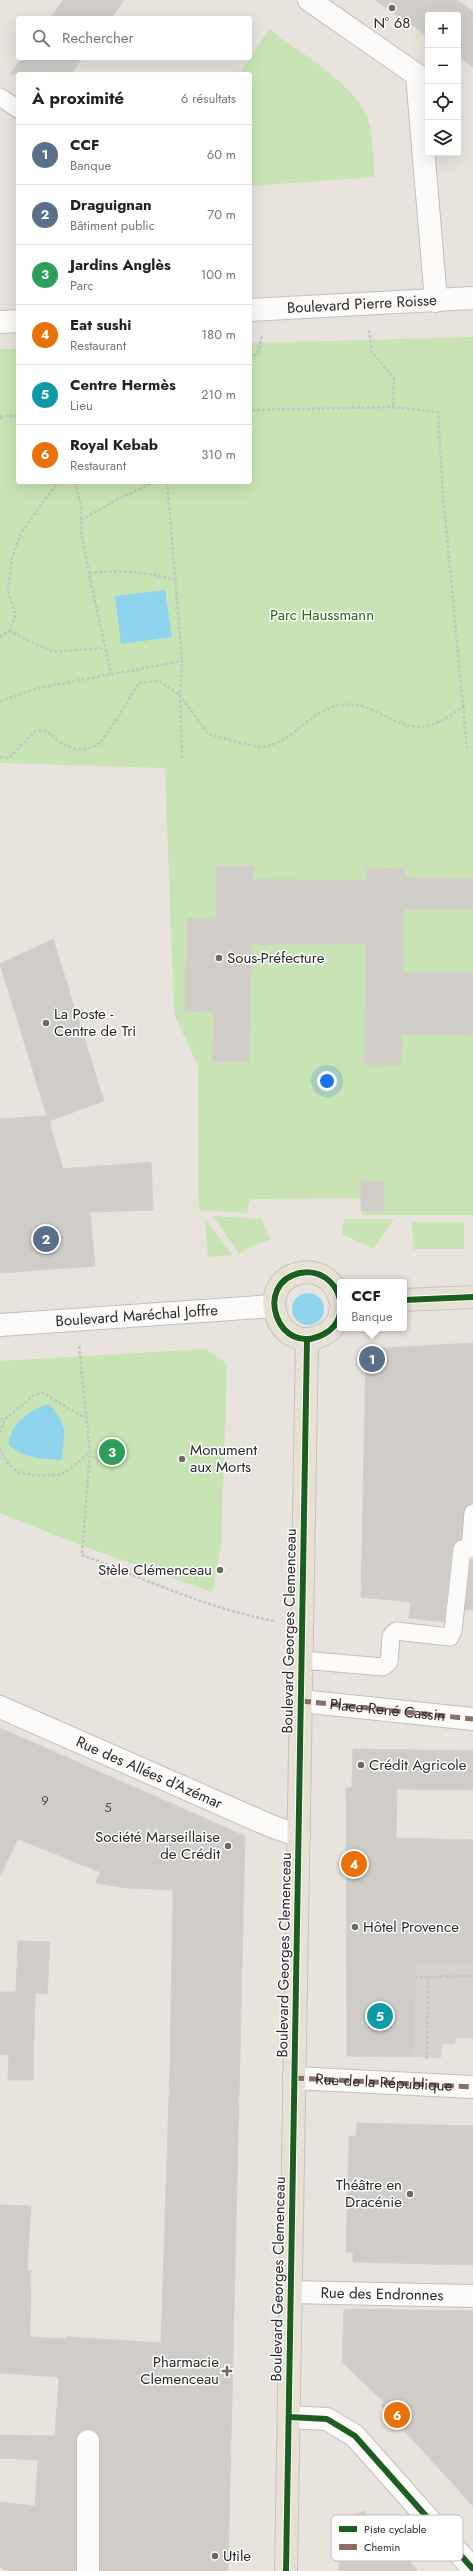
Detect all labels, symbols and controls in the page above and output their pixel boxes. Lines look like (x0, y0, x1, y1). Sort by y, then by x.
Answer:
marker: N° 68 (387, 3, 397, 13)
place label: N° 68 (373, 12, 411, 34)
map controls (425, 12, 461, 156)
button: + (425, 12, 461, 48)
search box (16, 16, 252, 60)
icon: search (30, 27, 52, 49)
text: Rechercher (62, 27, 134, 49)
button: − (425, 48, 461, 84)
button: locate (425, 84, 461, 120)
text: À proximité (32, 86, 124, 110)
text: 6 résultats (181, 89, 236, 108)
button: layers (425, 120, 461, 156)
text: CCF (70, 134, 99, 156)
text: 1 (42, 145, 48, 164)
text: 60 m (207, 145, 236, 164)
text: Banque (70, 156, 111, 175)
text: Draguignan (70, 194, 152, 216)
text: 2 (41, 205, 49, 224)
text: 70 m (207, 205, 236, 224)
text: Bâtiment public (70, 216, 155, 235)
text: Jardins Anglès (70, 254, 171, 276)
text: 3 (41, 265, 49, 284)
text: 100 m (201, 265, 236, 284)
text: Parc (70, 276, 93, 295)
street label: Boulevard Pierre Roisse (286, 289, 438, 319)
text: Eat sushi (70, 314, 131, 336)
text: 4 (40, 325, 50, 344)
text: 180 m (201, 325, 236, 344)
text: Restaurant (70, 336, 126, 355)
text: Centre Hermès (70, 374, 176, 396)
text: 5 (41, 385, 49, 404)
text: 210 m (201, 385, 236, 404)
text: Lieu (70, 396, 93, 415)
text: Royal Kebab (70, 434, 158, 456)
text: 6 (41, 445, 49, 464)
text: 310 m (201, 445, 236, 464)
text: Restaurant (70, 456, 126, 475)
park label: Parc Haussmann (270, 604, 374, 626)
place label: Sous-Préfecture (227, 947, 325, 969)
marker: Sous-Préfecture (214, 953, 224, 963)
place label: La Poste - Centre de Tri (54, 1003, 136, 1042)
marker: La Poste - Centre de Tri (41, 1018, 51, 1028)
your location (317, 1071, 337, 1091)
pin: 2 (33, 1224, 59, 1254)
popup (337, 1279, 407, 1331)
text: CCF (351, 1285, 381, 1307)
street label: Boulevard Maréchal Joffre (55, 1299, 219, 1332)
text: Banque (351, 1307, 393, 1326)
pin: 1 (359, 1344, 385, 1374)
pin: 3 (99, 1437, 125, 1467)
place label: Monument aux Morts (190, 1439, 257, 1478)
marker: Monument aux Morts (177, 1454, 187, 1464)
street label: Boulevard Georges Clemenceau (276, 1528, 302, 1734)
place label: Stèle Clémenceau (98, 1559, 212, 1581)
marker: Stèle Clémenceau (215, 1565, 225, 1575)
street label: Place René Cassin (329, 1693, 446, 1727)
street label: Rue des Allées d'Azémar (72, 1731, 227, 1815)
place label: Crédit Agricole (369, 1754, 467, 1776)
marker: Crédit Agricole (356, 1760, 366, 1770)
house number: 9 (41, 1791, 49, 1810)
house number: 5 (104, 1798, 112, 1817)
place label: Société Marseillaise de Crédit (95, 1826, 220, 1865)
marker: Société Marseillaise de Crédit (223, 1841, 233, 1851)
pin: 4 (341, 1849, 367, 1879)
street label: Boulevard Georges Clemenceau (271, 1852, 297, 2058)
place label: Hôtel Provence (363, 1916, 459, 1938)
marker: Hôtel Provence (350, 1922, 360, 1932)
pin: 5 (367, 2001, 393, 2031)
street label: Rue de la République (315, 2068, 453, 2097)
place label: Théâtre en Dracénie (336, 2174, 402, 2213)
street label: Boulevard Georges Clemenceau (265, 2176, 291, 2382)
marker: Théâtre en Dracénie (405, 2189, 415, 2199)
street label: Rue des Endronnes (320, 2282, 444, 2306)
place label: Pharmacie Clemenceau (140, 2351, 219, 2390)
marker: Pharmacie Clemenceau (222, 2366, 232, 2376)
pin: 6 (384, 2400, 410, 2430)
legend (331, 2515, 463, 2561)
text: Piste cyclable (364, 2521, 427, 2537)
text: Chemin (364, 2539, 400, 2555)
place label: Utile (223, 2545, 251, 2567)
marker: Utile (210, 2551, 220, 2561)

